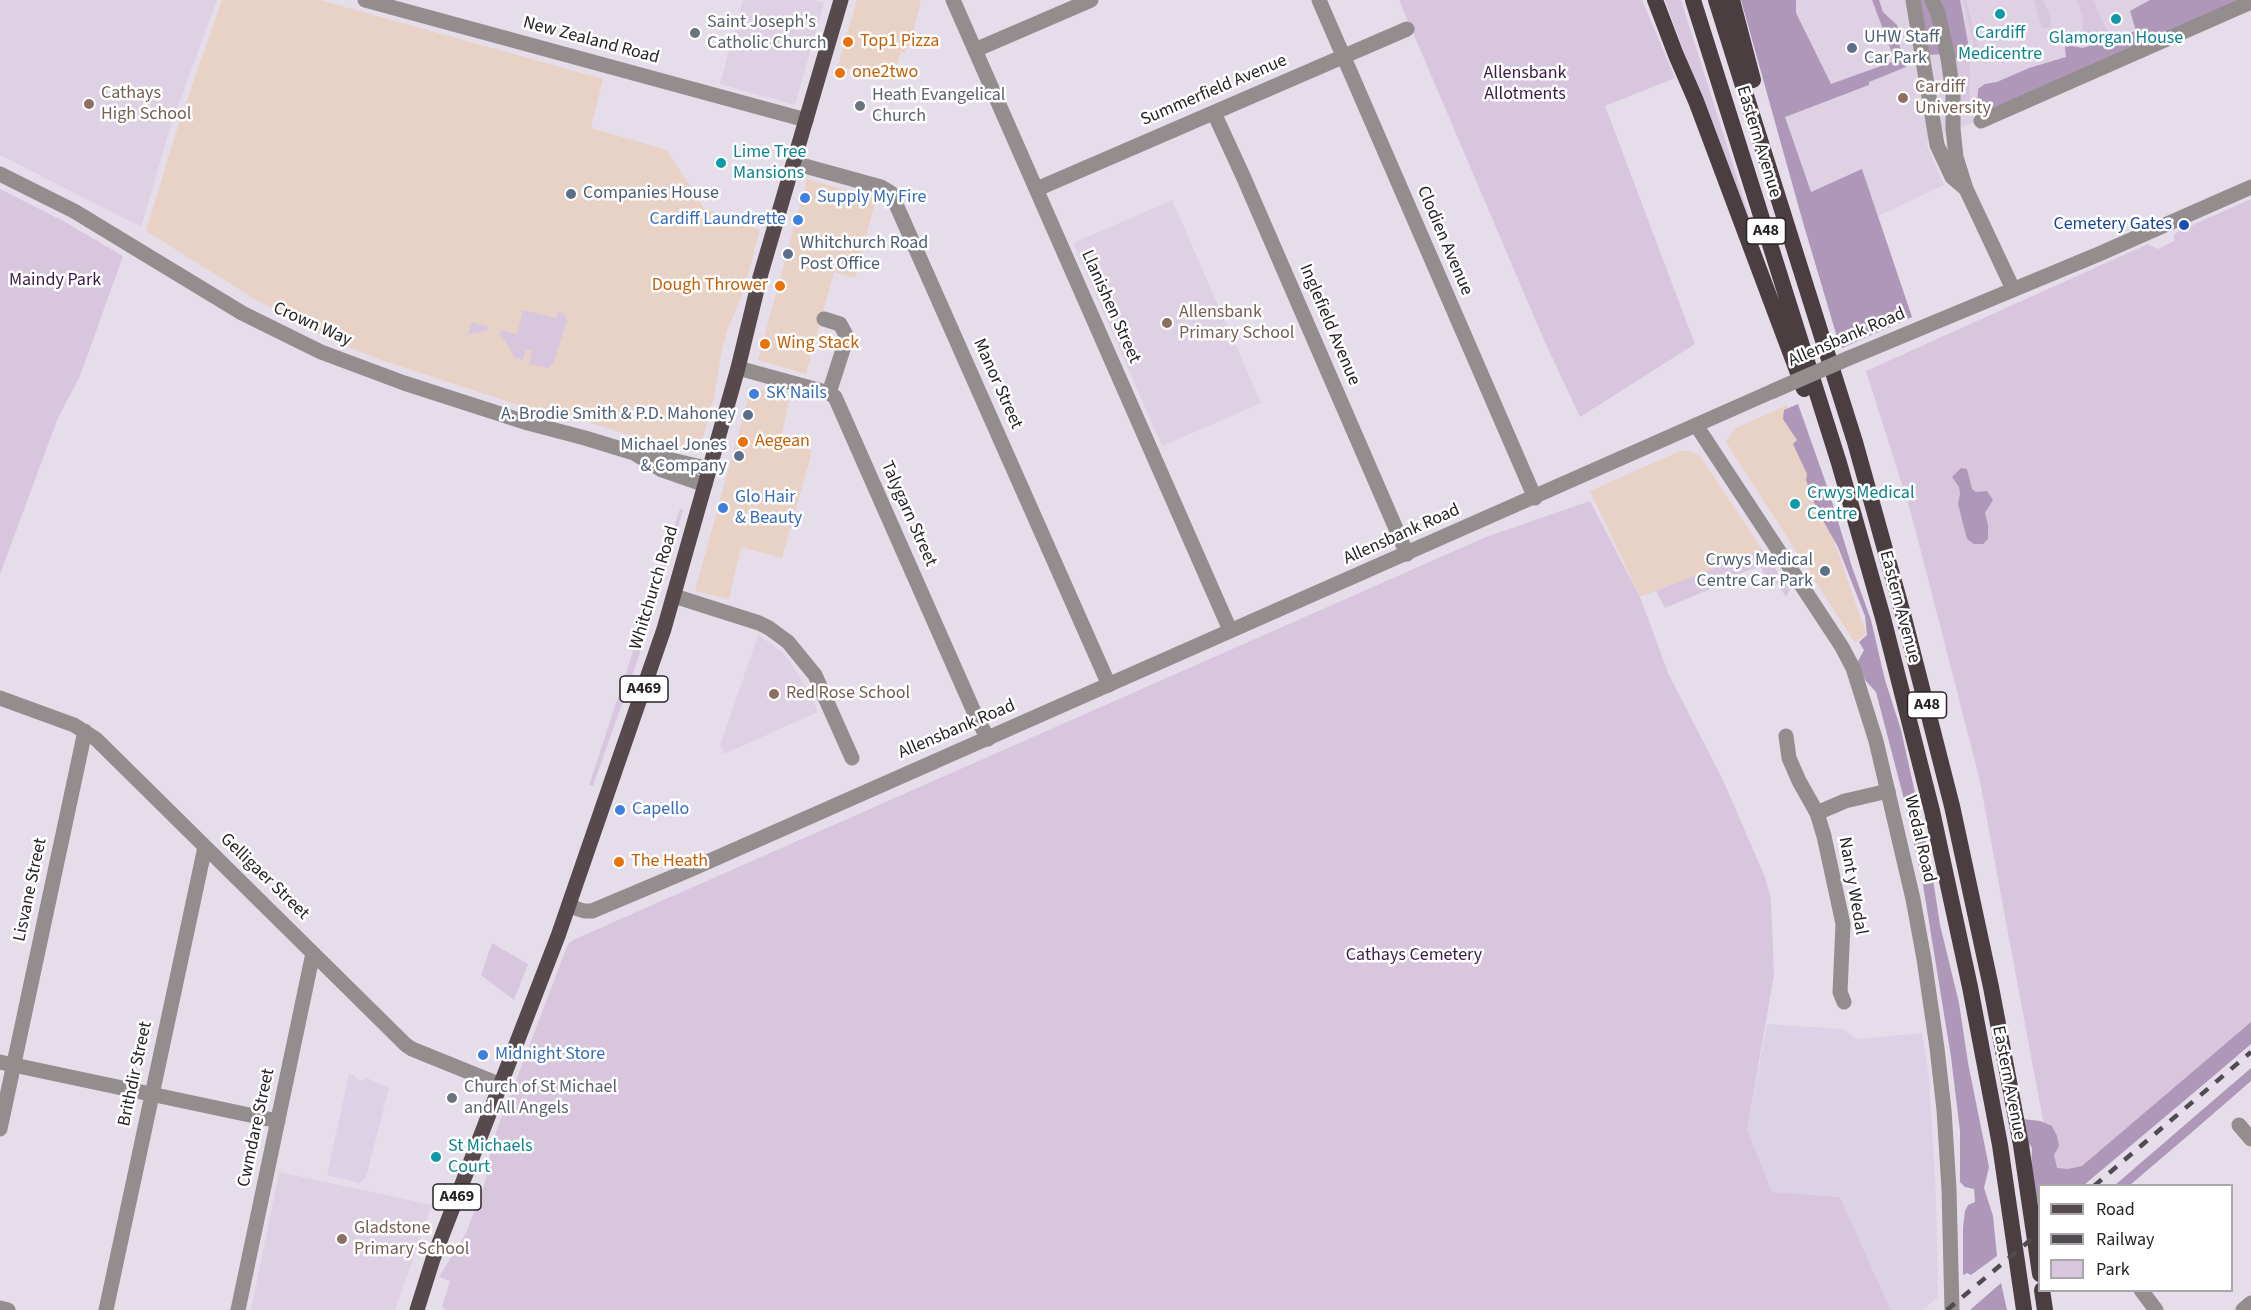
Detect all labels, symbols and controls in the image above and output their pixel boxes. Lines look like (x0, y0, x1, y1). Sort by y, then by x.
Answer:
marker: Cardiff Medicentre (1993, 7, 2007, 21)
street label: New Zealand Road (521, 12, 661, 70)
place label: Saint Joseph's Catholic Church (707, 12, 826, 54)
marker: Glamorgan House (2109, 12, 2123, 26)
place label: Cardiff Medicentre (1958, 23, 2042, 66)
marker: Saint Joseph's Catholic Church (688, 26, 702, 40)
place label: UHW Staff Car Park (1864, 27, 1939, 70)
place label: Glamorgan House (2049, 28, 2183, 50)
place label: Top1 Pizza (860, 31, 939, 53)
marker: Top1 Pizza (841, 35, 855, 49)
marker: UHW Staff Car Park (1845, 41, 1859, 55)
street label: Summerfield Avenue (1138, 50, 1290, 132)
place label: one2two (852, 62, 918, 84)
park label: Allensbank Allotments (1484, 63, 1566, 106)
marker: one2two (833, 66, 847, 80)
place label: Cardiff University (1915, 77, 1991, 119)
place label: Cathays High School (101, 83, 191, 125)
street label: Eastern Avenue (1731, 84, 1785, 200)
place label: Heath Evangelical Church (872, 85, 1005, 128)
marker: Cardiff University (1896, 91, 1910, 105)
marker: Cathays High School (82, 97, 96, 111)
marker: Heath Evangelical Church (853, 99, 867, 113)
place label: Lime Tree Mansions (733, 142, 806, 184)
marker: Lime Tree Mansions (714, 156, 728, 170)
place label: Companies House (583, 183, 719, 205)
street label: Clodien Avenue (1411, 183, 1477, 299)
marker: Companies House (564, 187, 578, 201)
place label: Supply My Fire (817, 187, 926, 209)
marker: Supply My Fire (798, 191, 812, 205)
place label: Cardiff Laundrette (649, 209, 786, 231)
marker: Cardiff Laundrette (791, 213, 805, 227)
place label: Cemetery Gates (2053, 214, 2172, 236)
road number: A48 (1746, 218, 1786, 244)
marker: Cemetery Gates (2177, 218, 2191, 232)
place label: Whitchurch Road Post Office (800, 233, 928, 276)
marker: Whitchurch Road Post Office (781, 247, 795, 261)
street label: Llanishen Street (1075, 247, 1145, 367)
street label: Inglefield Avenue (1294, 261, 1364, 389)
park label: Maindy Park (9, 270, 101, 292)
place label: Dough Thrower (652, 275, 768, 297)
marker: Dough Thrower (773, 279, 787, 293)
street label: Crown Way (269, 298, 355, 352)
place label: Allensbank Primary School (1179, 302, 1294, 344)
street label: Allensbank Road (1785, 304, 1909, 372)
marker: Allensbank Primary School (1160, 316, 1174, 330)
place label: Wing Stack (777, 333, 859, 355)
street label: Manor Street (967, 335, 1027, 433)
marker: Wing Stack (758, 337, 772, 351)
place label: SK Nails (766, 383, 827, 405)
marker: SK Nails (747, 387, 761, 401)
place label: A. Brodie Smith & P.D. Mahoney (501, 404, 736, 426)
marker: A. Brodie Smith & P.D. Mahoney (741, 408, 755, 422)
place label: Aegean (755, 431, 810, 453)
place label: Michael Jones & Company (621, 435, 727, 478)
marker: Aegean (736, 435, 750, 449)
marker: Michael Jones & Company (732, 449, 746, 463)
street label: Talygarn Street (875, 458, 941, 570)
place label: Crwys Medical Centre (1807, 483, 1914, 526)
place label: Glo Hair & Beauty (735, 487, 802, 530)
marker: Crwys Medical Centre (1788, 497, 1802, 511)
street label: Allensbank Road (1340, 500, 1464, 570)
marker: Glo Hair & Beauty (716, 501, 730, 515)
street label: Whitchurch Road (626, 523, 684, 653)
street label: Eastern Avenue (1874, 548, 1924, 666)
place label: Crwys Medical Centre Car Park (1696, 550, 1813, 592)
marker: Crwys Medical Centre Car Park (1818, 564, 1832, 578)
road number: A469 (620, 676, 668, 702)
place label: Red Rose School (786, 683, 910, 705)
marker: Red Rose School (767, 687, 781, 701)
road number: A48 (1908, 692, 1946, 718)
street label: Allensbank Road (895, 696, 1019, 764)
street label: Wedal Road (1898, 793, 1940, 885)
place label: Capello (632, 799, 689, 821)
marker: Capello (613, 803, 627, 817)
street label: Gelligaer Street (215, 829, 313, 925)
street label: Nant y Wedal (1833, 835, 1871, 937)
street label: Lisvane Street (9, 836, 53, 944)
place label: The Heath (631, 851, 708, 873)
marker: The Heath (612, 855, 626, 869)
park label: Cathays Cemetery (1346, 945, 1482, 967)
street label: Brithdir Street (114, 1020, 158, 1128)
street label: Eastern Avenue (1986, 1024, 2030, 1142)
place label: Midnight Store (495, 1044, 605, 1066)
marker: Midnight Store (476, 1048, 490, 1062)
street label: Cwmdare Street (234, 1067, 280, 1189)
place label: Church of St Michael and All Angels (464, 1077, 617, 1120)
marker: Church of St Michael and All Angels (445, 1091, 459, 1105)
place label: St Michaels Court (448, 1136, 533, 1178)
marker: St Michaels Court (429, 1150, 443, 1164)
road number: A469 (433, 1184, 481, 1210)
legend (2038, 1184, 2233, 1292)
text: Road (2096, 1197, 2135, 1222)
place label: Gladstone Primary School (354, 1218, 469, 1260)
text: Railway (2096, 1227, 2155, 1252)
marker: Gladstone Primary School (335, 1232, 349, 1246)
text: Park (2096, 1257, 2130, 1282)

